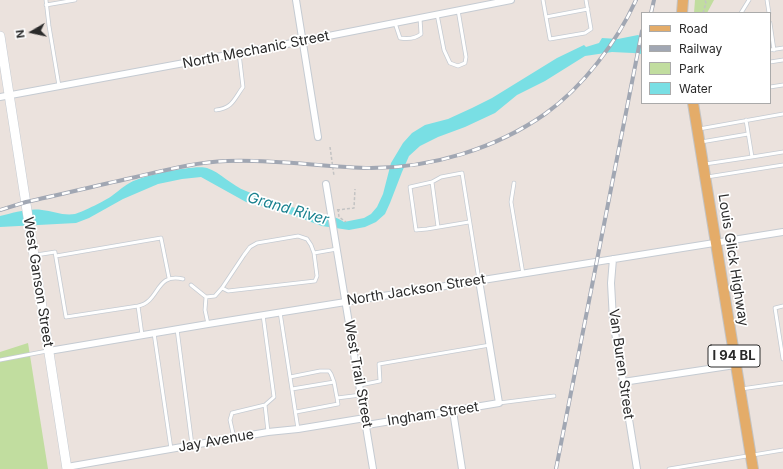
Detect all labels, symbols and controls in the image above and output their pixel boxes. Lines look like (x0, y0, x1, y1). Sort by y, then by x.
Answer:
north arrow (12, 12, 52, 52)
legend (641, 12, 771, 104)
text: Road (679, 21, 708, 36)
street label: North Mechanic Street (181, 28, 331, 72)
text: N (13, 29, 28, 39)
text: Railway (679, 41, 722, 56)
text: Park (679, 61, 705, 76)
text: Water (679, 81, 712, 96)
water label: Grand River (245, 189, 331, 229)
street label: Louis Glick Highway (714, 193, 752, 327)
street label: West Ganson Street (19, 216, 57, 348)
street label: North Jackson Street (345, 271, 487, 309)
street label: Van Buren Street (605, 308, 637, 420)
street label: West Trail Street (340, 319, 376, 429)
road number: I 94 BL (708, 345, 760, 367)
street label: Ingham Street (386, 398, 480, 430)
street label: Jay Avenue (177, 426, 255, 456)

